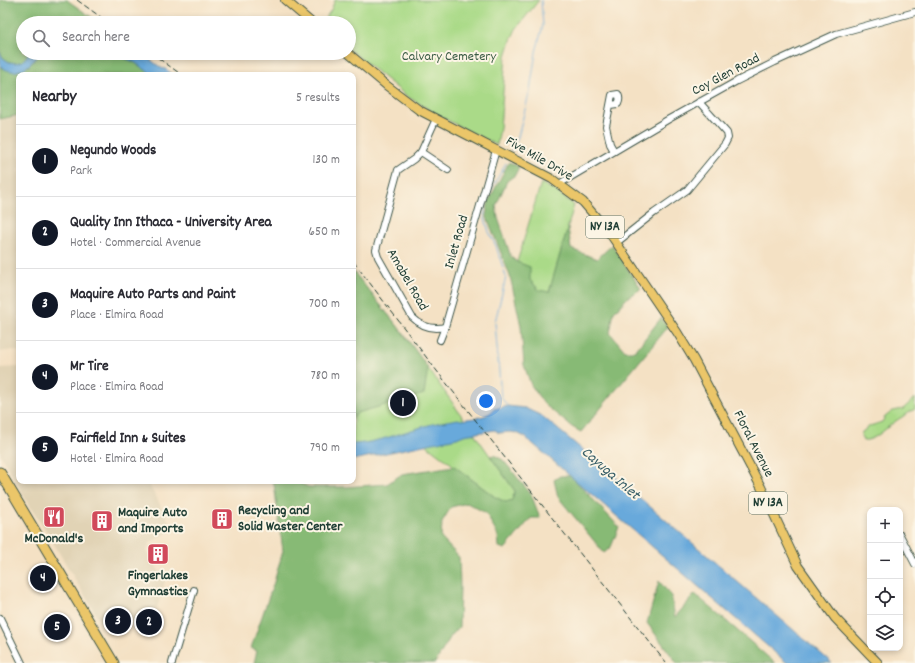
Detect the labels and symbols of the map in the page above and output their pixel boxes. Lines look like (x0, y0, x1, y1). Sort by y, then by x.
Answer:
park label: Calvary Cemetery (402, 47, 496, 67)
street label: Coy Glen Road (688, 49, 764, 101)
street label: Five Mile Drive (502, 132, 576, 186)
street label: Inlet Road (440, 213, 474, 271)
road number: NY 13A (586, 216, 624, 238)
street label: Amabel Road (381, 245, 433, 315)
pin: 1 (390, 388, 416, 418)
your location (476, 391, 496, 411)
street label: Floral Avenue (728, 407, 778, 481)
water label: Cayuga Inlet (576, 442, 645, 507)
road number: NY 13A (749, 492, 787, 514)
place label: Recycling and Solid Waster Center (238, 501, 343, 537)
place label: Maquire Auto and Imports (118, 503, 187, 539)
restaurant icon: McDonald's (41, 504, 67, 530)
building icon: Recycling and Solid Waster Center (209, 506, 235, 532)
building icon: Maquire Auto and Imports (89, 508, 115, 534)
place label: McDonald's (25, 529, 84, 549)
building icon: Fingerlakes Gymnastics (145, 541, 171, 567)
pin: 4 (30, 563, 56, 593)
place label: Fingerlakes Gymnastics (128, 566, 188, 602)
pin: 3 (105, 606, 131, 636)
pin: 2 (136, 607, 162, 637)
pin: 5 (44, 612, 70, 642)

